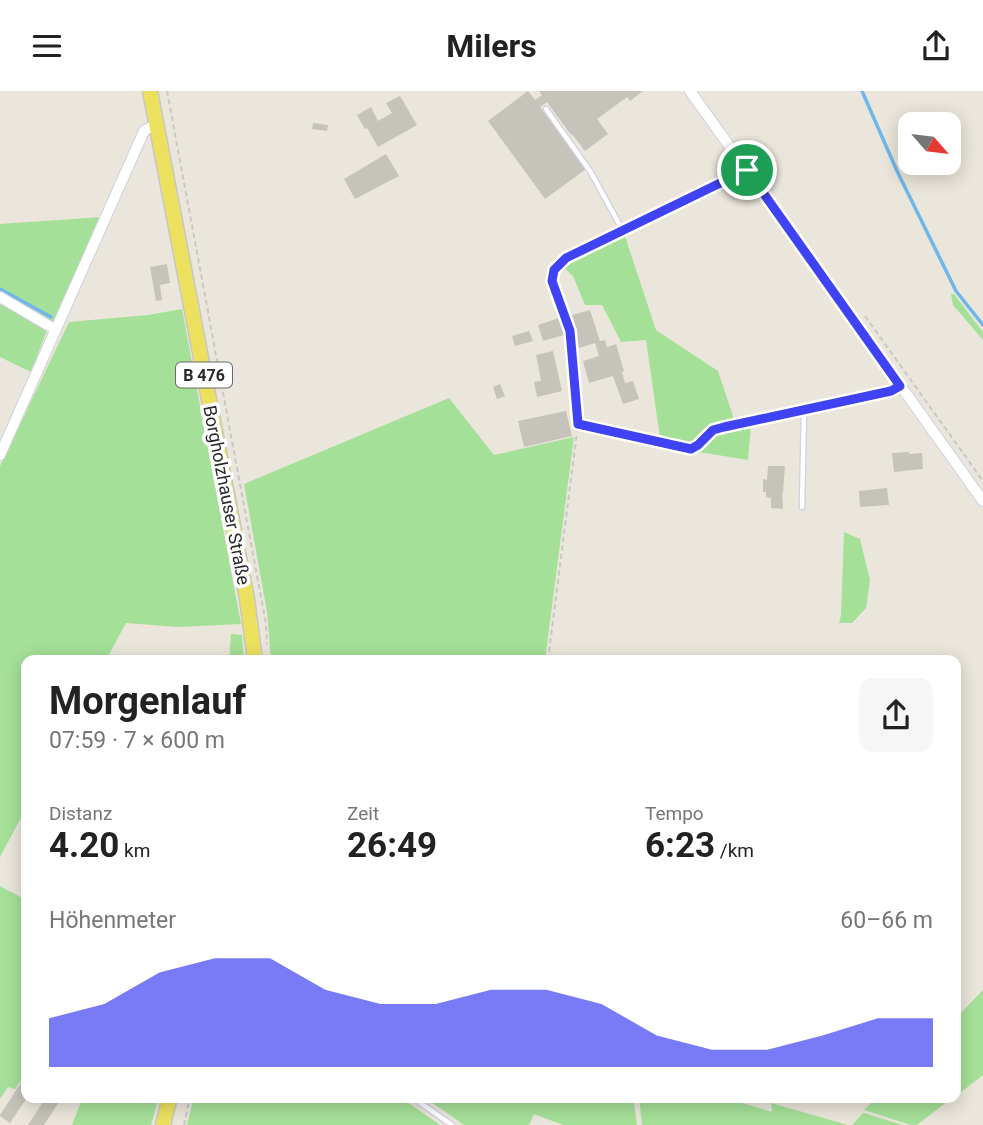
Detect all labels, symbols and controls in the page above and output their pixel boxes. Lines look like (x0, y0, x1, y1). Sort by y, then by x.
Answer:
icon: menu (28, 27, 66, 65)
text: Milers (446, 27, 537, 65)
icon: share (917, 27, 955, 65)
north arrow (898, 112, 961, 175)
map controls (898, 112, 961, 175)
pin (717, 140, 777, 200)
icon: arrive (728, 151, 766, 189)
road number: B 476 (176, 363, 232, 387)
street label: Borgholzhauser Straße (199, 403, 255, 587)
button: share (859, 678, 933, 752)
text: Morgenlauf (49, 679, 246, 723)
text: 07:59 · 7 × 600 m (49, 727, 225, 754)
text: Distanz (49, 802, 112, 825)
text: Zeit (347, 802, 379, 825)
text: Tempo (645, 802, 704, 825)
text: 4.20 (49, 825, 119, 866)
text: 26:49 (347, 825, 437, 866)
text: 6:23 (645, 825, 715, 866)
text: km (119, 839, 150, 862)
text: /km (715, 839, 754, 862)
text: Höhenmeter (49, 907, 176, 934)
text: 60–66 m (840, 907, 933, 934)

